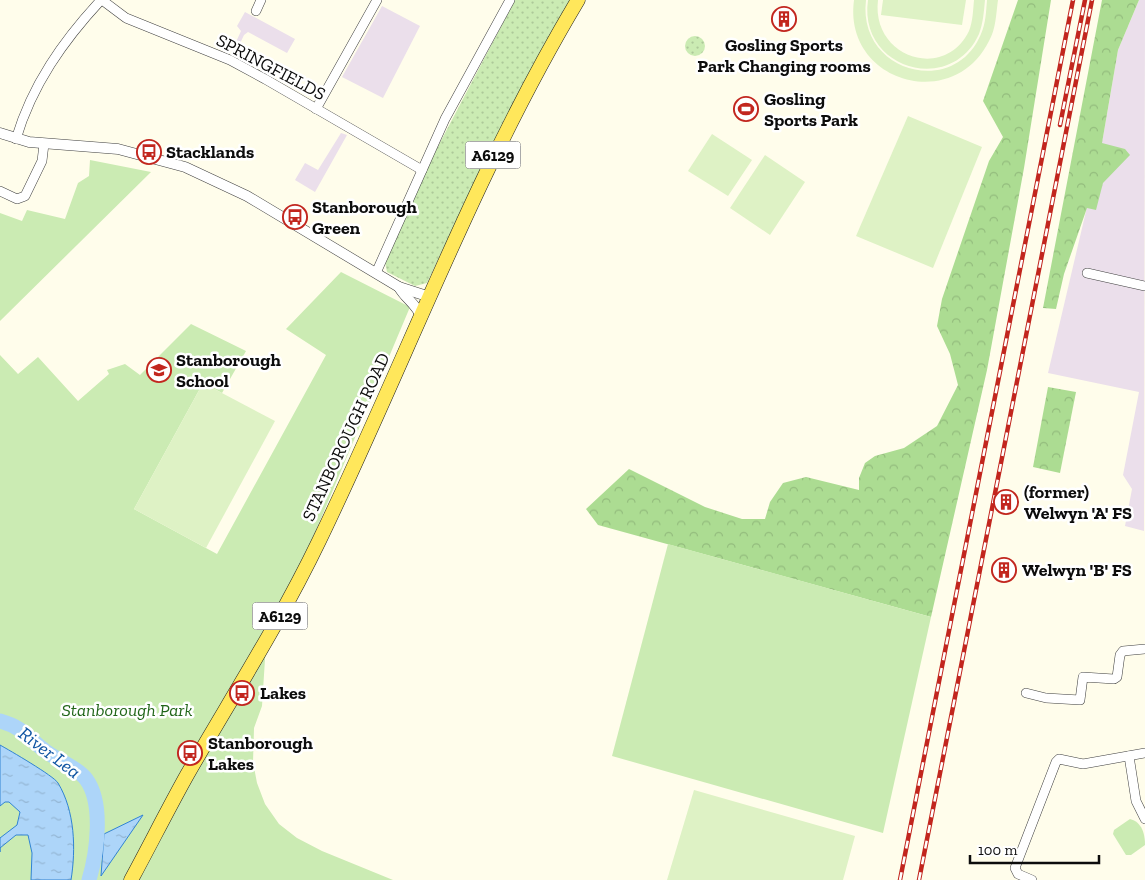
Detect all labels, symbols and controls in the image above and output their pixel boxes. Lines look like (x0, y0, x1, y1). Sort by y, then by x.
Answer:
building icon: Gosling Sports Park Changing rooms (771, 6, 797, 32)
street label: SPRINGFIELDS (213, 29, 329, 105)
place label: Gosling Sports Park Changing rooms (697, 34, 871, 77)
place label: Gosling Sports Park (764, 88, 858, 131)
sports icon: Gosling Sports Park (733, 96, 759, 122)
bus stop icon: Stacklands (136, 139, 162, 165)
place label: Stacklands (166, 141, 254, 163)
road number: A6129 (466, 142, 520, 168)
place label: Stanborough Green (312, 196, 417, 239)
bus stop icon: Stanborough Green (282, 204, 308, 230)
place label: Stanborough School (176, 349, 281, 392)
street label: STANBOROUGH ROAD (297, 349, 395, 525)
school or university icon: Stanborough School (146, 357, 172, 383)
place label: (former) Welwyn 'A' FS (1024, 481, 1132, 524)
building icon: (former) Welwyn 'A' FS (993, 489, 1019, 515)
building icon: Welwyn 'B' FS (991, 557, 1017, 583)
place label: Welwyn 'B' FS (1022, 559, 1132, 581)
road number: A6129 (252, 602, 308, 630)
bus stop icon: Lakes (229, 680, 255, 706)
place label: Lakes (260, 682, 306, 704)
park label: Stanborough Park (61, 699, 193, 721)
water label: River Lea (14, 722, 85, 783)
place label: Stanborough Lakes (208, 732, 313, 775)
bus stop icon: Stanborough Lakes (177, 740, 203, 766)
scale bar (970, 832, 1099, 864)
text: 100 m (978, 841, 1017, 859)

